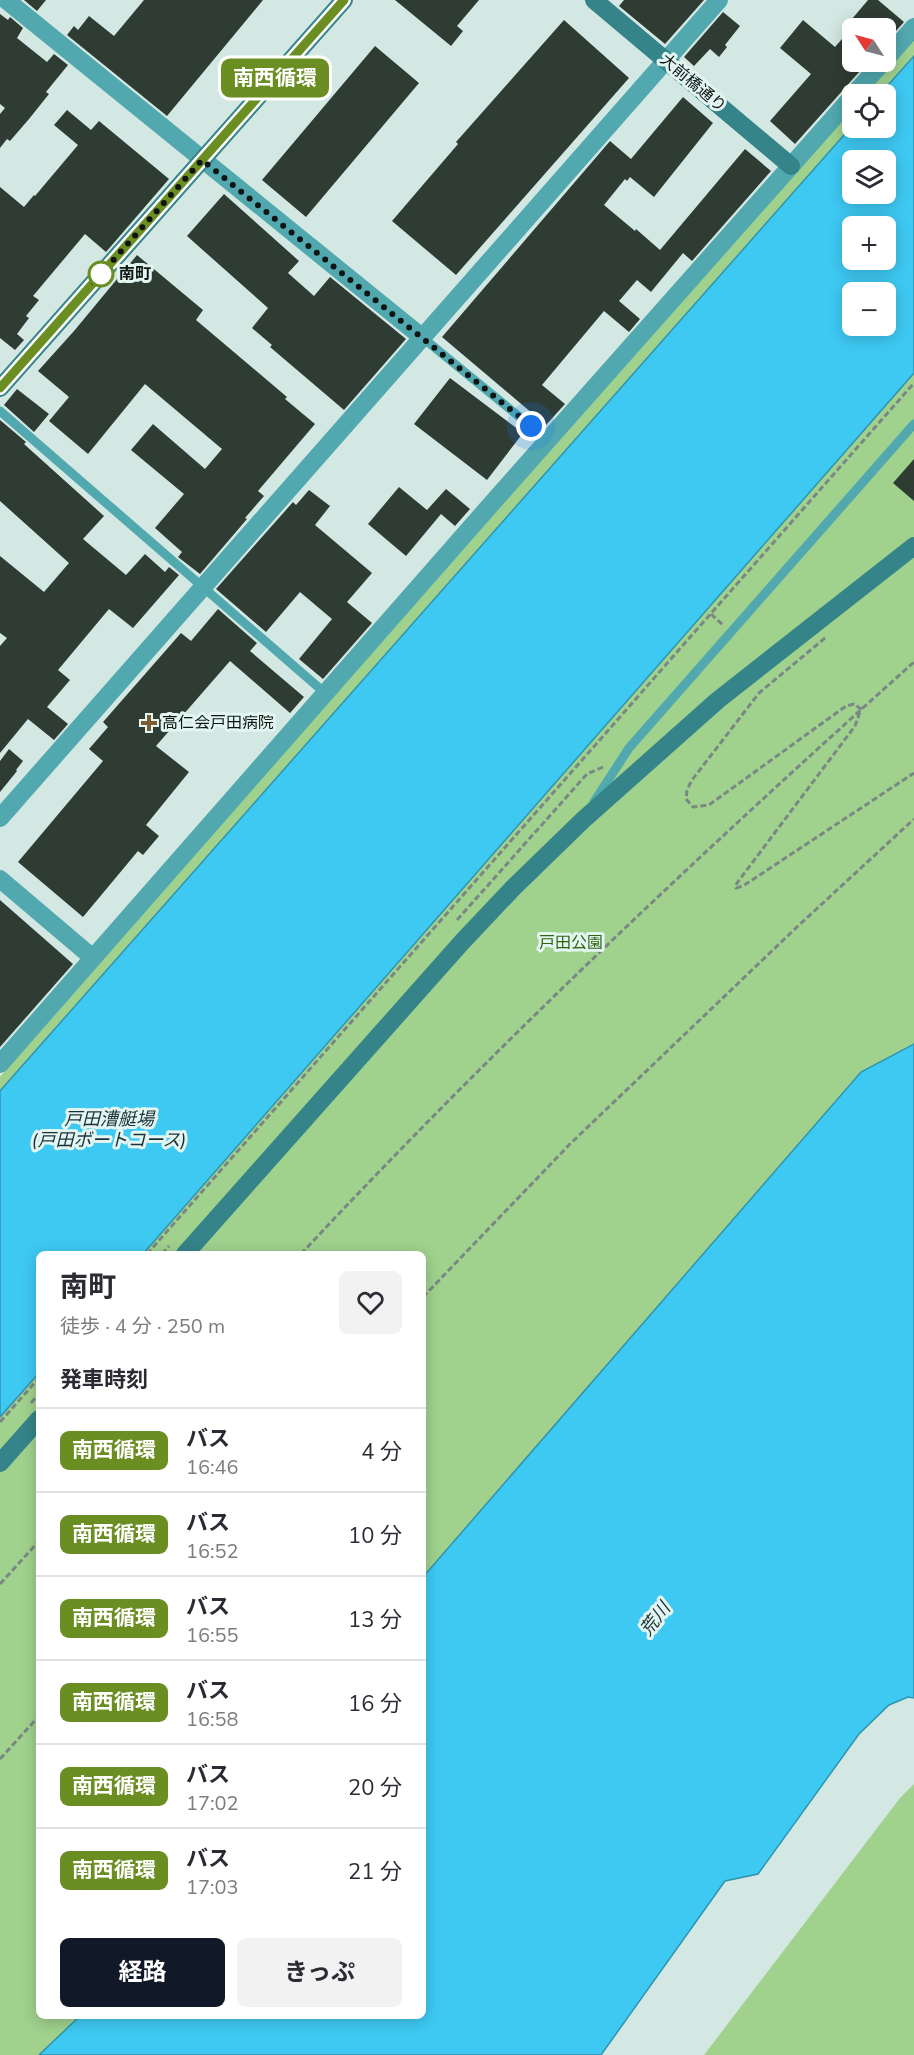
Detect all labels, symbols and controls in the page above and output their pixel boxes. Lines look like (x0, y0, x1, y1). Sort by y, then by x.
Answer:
north arrow (842, 18, 896, 72)
map controls (842, 18, 896, 336)
street label: 大前橋通り (655, 49, 731, 117)
line badge: 南西循環 (233, 58, 317, 98)
text: 南西循環 (233, 64, 317, 92)
button: locate (842, 84, 896, 138)
button: layers (842, 150, 896, 204)
button: + (842, 216, 896, 270)
marker: 南町 (88, 261, 114, 287)
place label: 南町 (119, 263, 151, 285)
button: − (842, 282, 896, 336)
your location (516, 411, 546, 441)
place label: 高仁会戸田病院 (162, 712, 274, 734)
marker: 高仁会戸田病院 (140, 714, 158, 732)
park label: 戸田公園 (539, 932, 603, 954)
water label: 戸田漕艇場 (戸田ボートコース) (32, 1107, 186, 1152)
text: 南町 (60, 1268, 116, 1306)
button: heart (339, 1271, 402, 1334)
text: 徒歩 · 4 分 · 250 m (60, 1313, 225, 1340)
text: 発車時刻 (60, 1365, 148, 1395)
text: バス (186, 1424, 230, 1454)
text: 南西循環 (72, 1436, 156, 1464)
text: 4 分 (361, 1437, 402, 1467)
text: 16:46 (186, 1454, 239, 1481)
text: バス (186, 1508, 230, 1538)
text: 南西循環 (72, 1520, 156, 1548)
text: 10 分 (348, 1521, 402, 1551)
text: 16:52 (186, 1538, 239, 1565)
text: バス (186, 1592, 230, 1622)
water label: 荒川 (634, 1596, 677, 1641)
text: 南西循環 (72, 1604, 156, 1632)
text: 13 分 (348, 1605, 402, 1635)
text: 16:55 (186, 1622, 239, 1649)
text: バス (186, 1676, 230, 1706)
text: 南西循環 (72, 1688, 156, 1716)
text: 16 分 (348, 1689, 402, 1719)
text: 16:58 (186, 1706, 239, 1733)
text: バス (186, 1760, 230, 1790)
text: 南西循環 (72, 1772, 156, 1800)
text: 20 分 (348, 1773, 402, 1803)
text: 17:02 (186, 1790, 239, 1817)
text: バス (186, 1844, 230, 1874)
text: 南西循環 (72, 1856, 156, 1884)
text: 21 分 (348, 1857, 402, 1887)
text: 17:03 (186, 1874, 239, 1901)
button: 経路 (60, 1938, 225, 2007)
button: きっぷ (237, 1938, 402, 2007)

